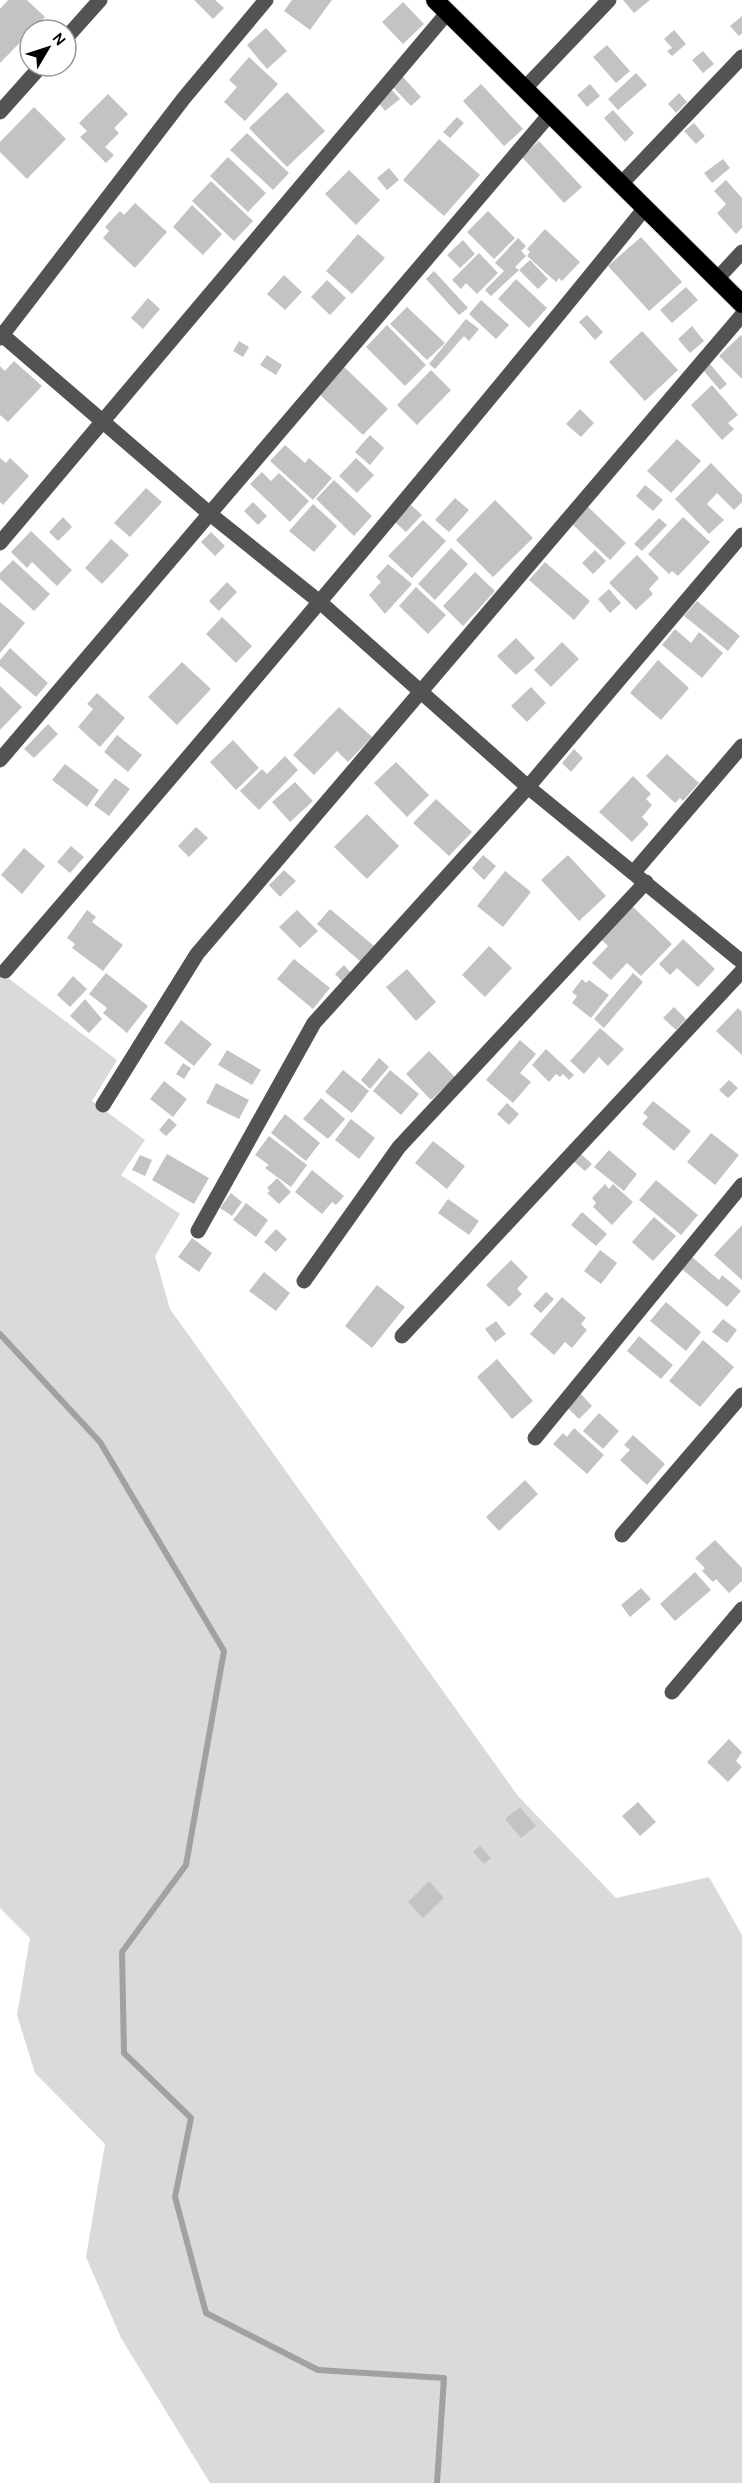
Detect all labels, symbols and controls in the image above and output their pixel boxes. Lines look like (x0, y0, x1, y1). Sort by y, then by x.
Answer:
north arrow (18, 18, 78, 78)
text: N (48, 28, 70, 49)

